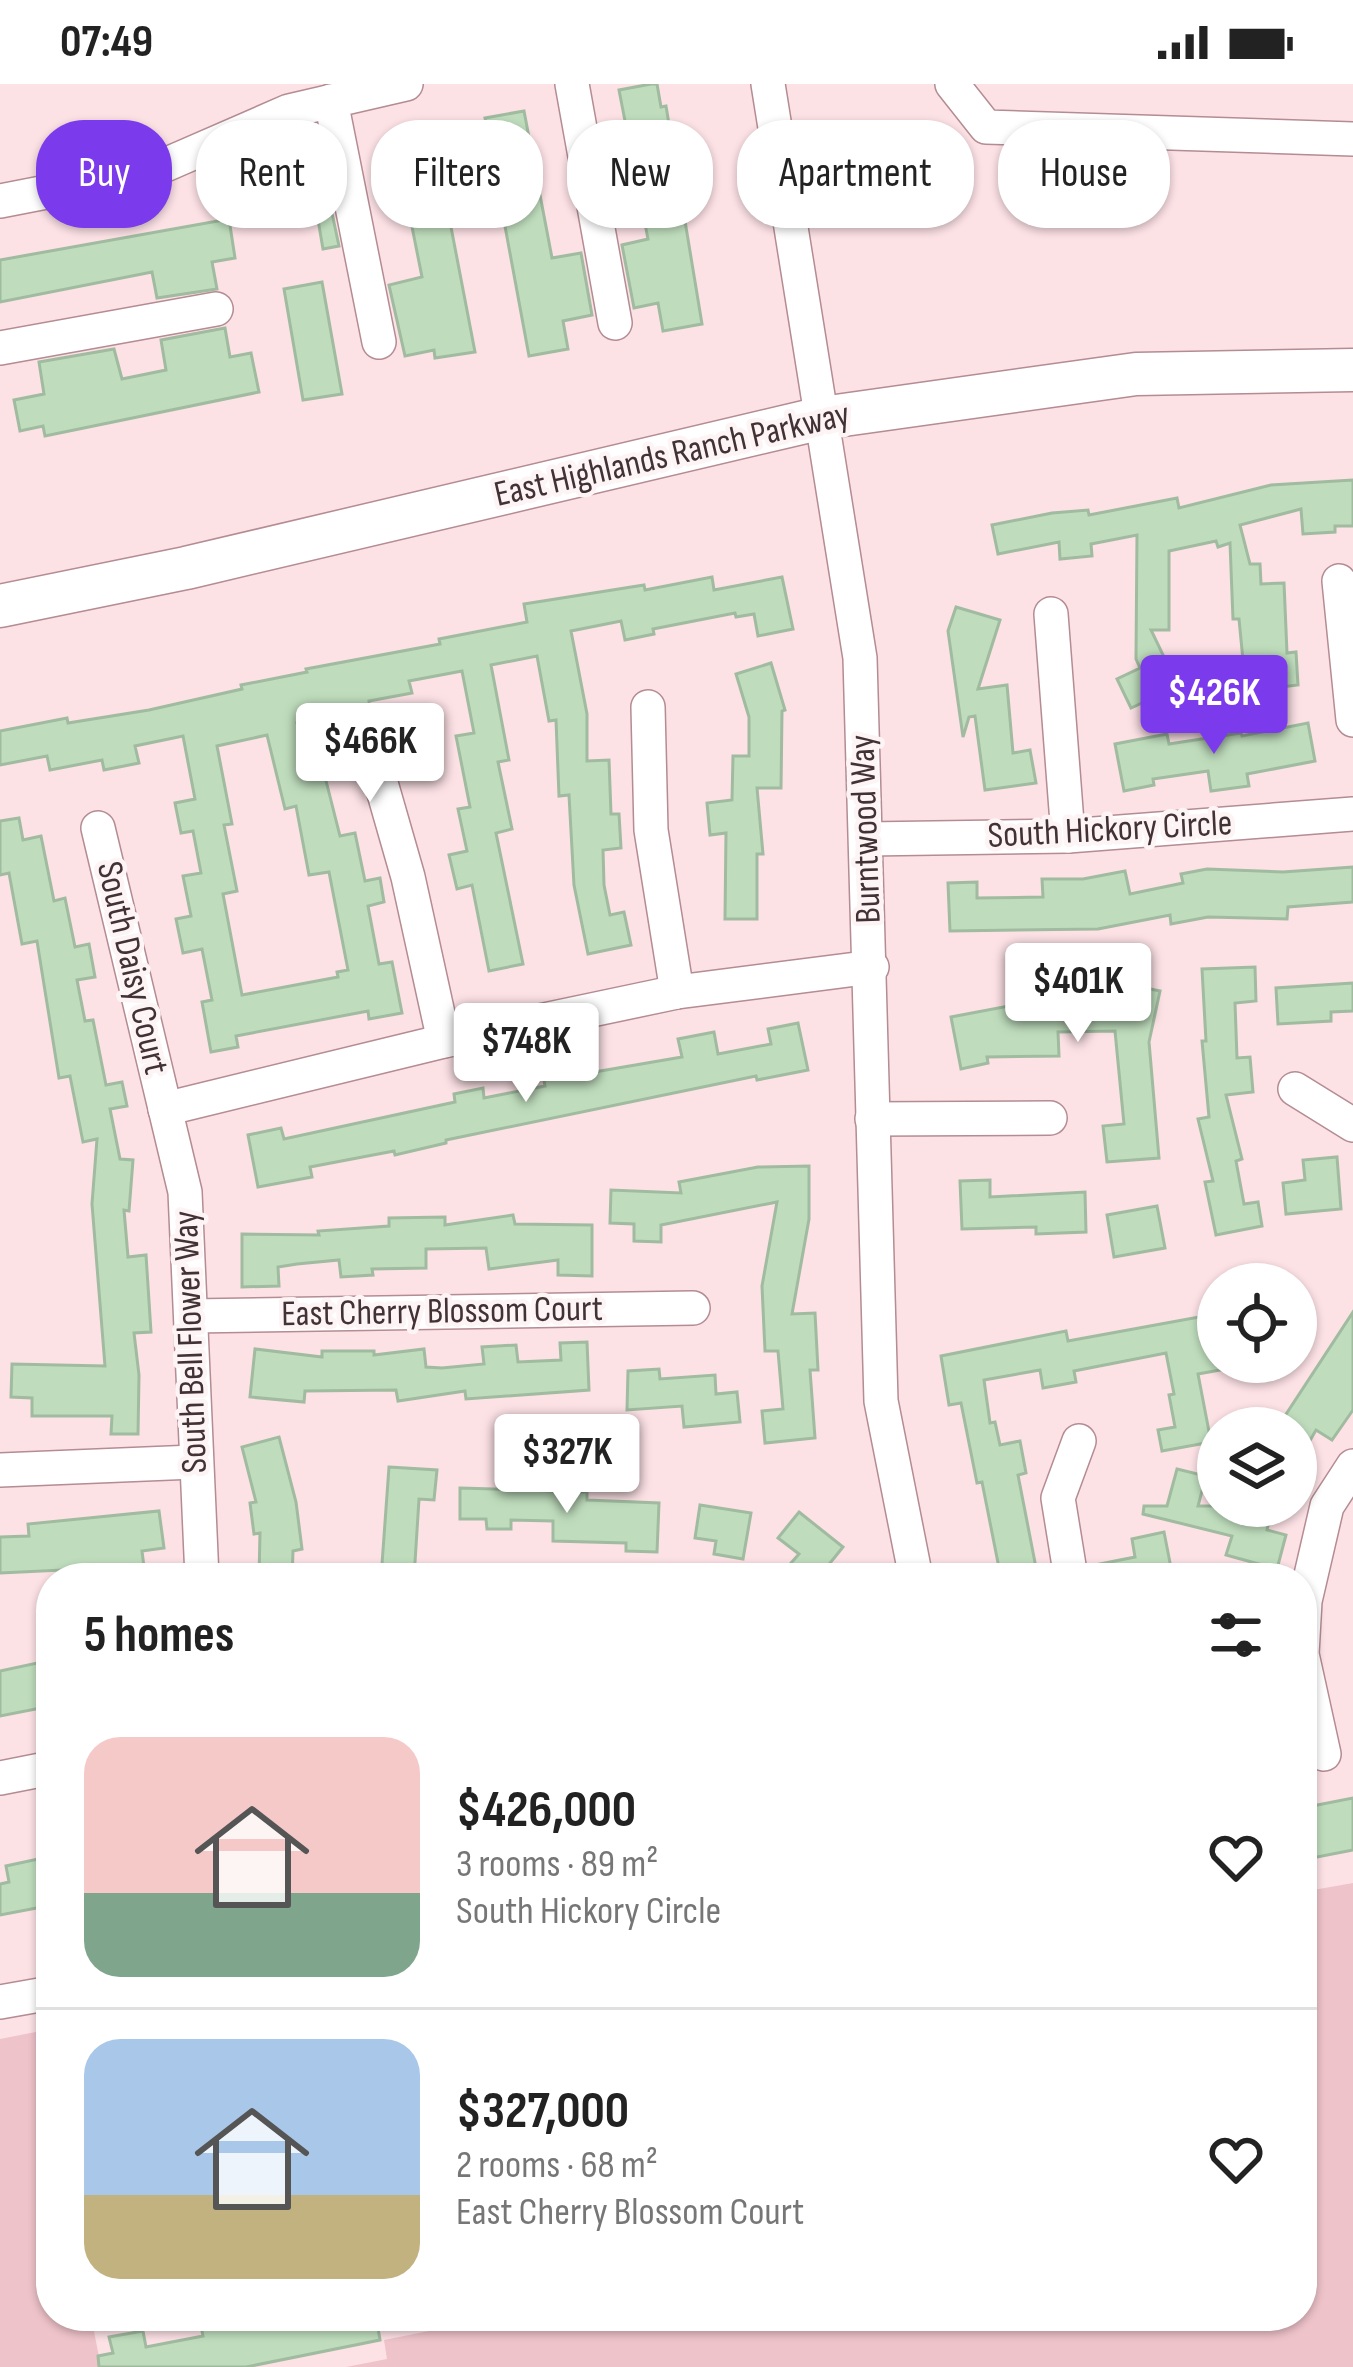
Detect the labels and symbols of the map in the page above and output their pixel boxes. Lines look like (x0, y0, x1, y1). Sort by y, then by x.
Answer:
street label: East Highlands Ranch Parkway (490, 393, 854, 517)
pin: $426K (1130, 655, 1298, 757)
pin: $466K (286, 703, 454, 805)
street label: Burntwood Way (841, 734, 891, 924)
street label: South Hickory Circle (987, 802, 1233, 858)
street label: South Daisy Court (87, 858, 177, 1078)
pin: $401K (994, 943, 1162, 1045)
pin: $748K (442, 1003, 610, 1105)
street label: South Bell Flower Way (165, 1210, 217, 1474)
street label: East Cherry Blossom Court (281, 1288, 603, 1336)
pin: $327K (483, 1414, 651, 1516)

